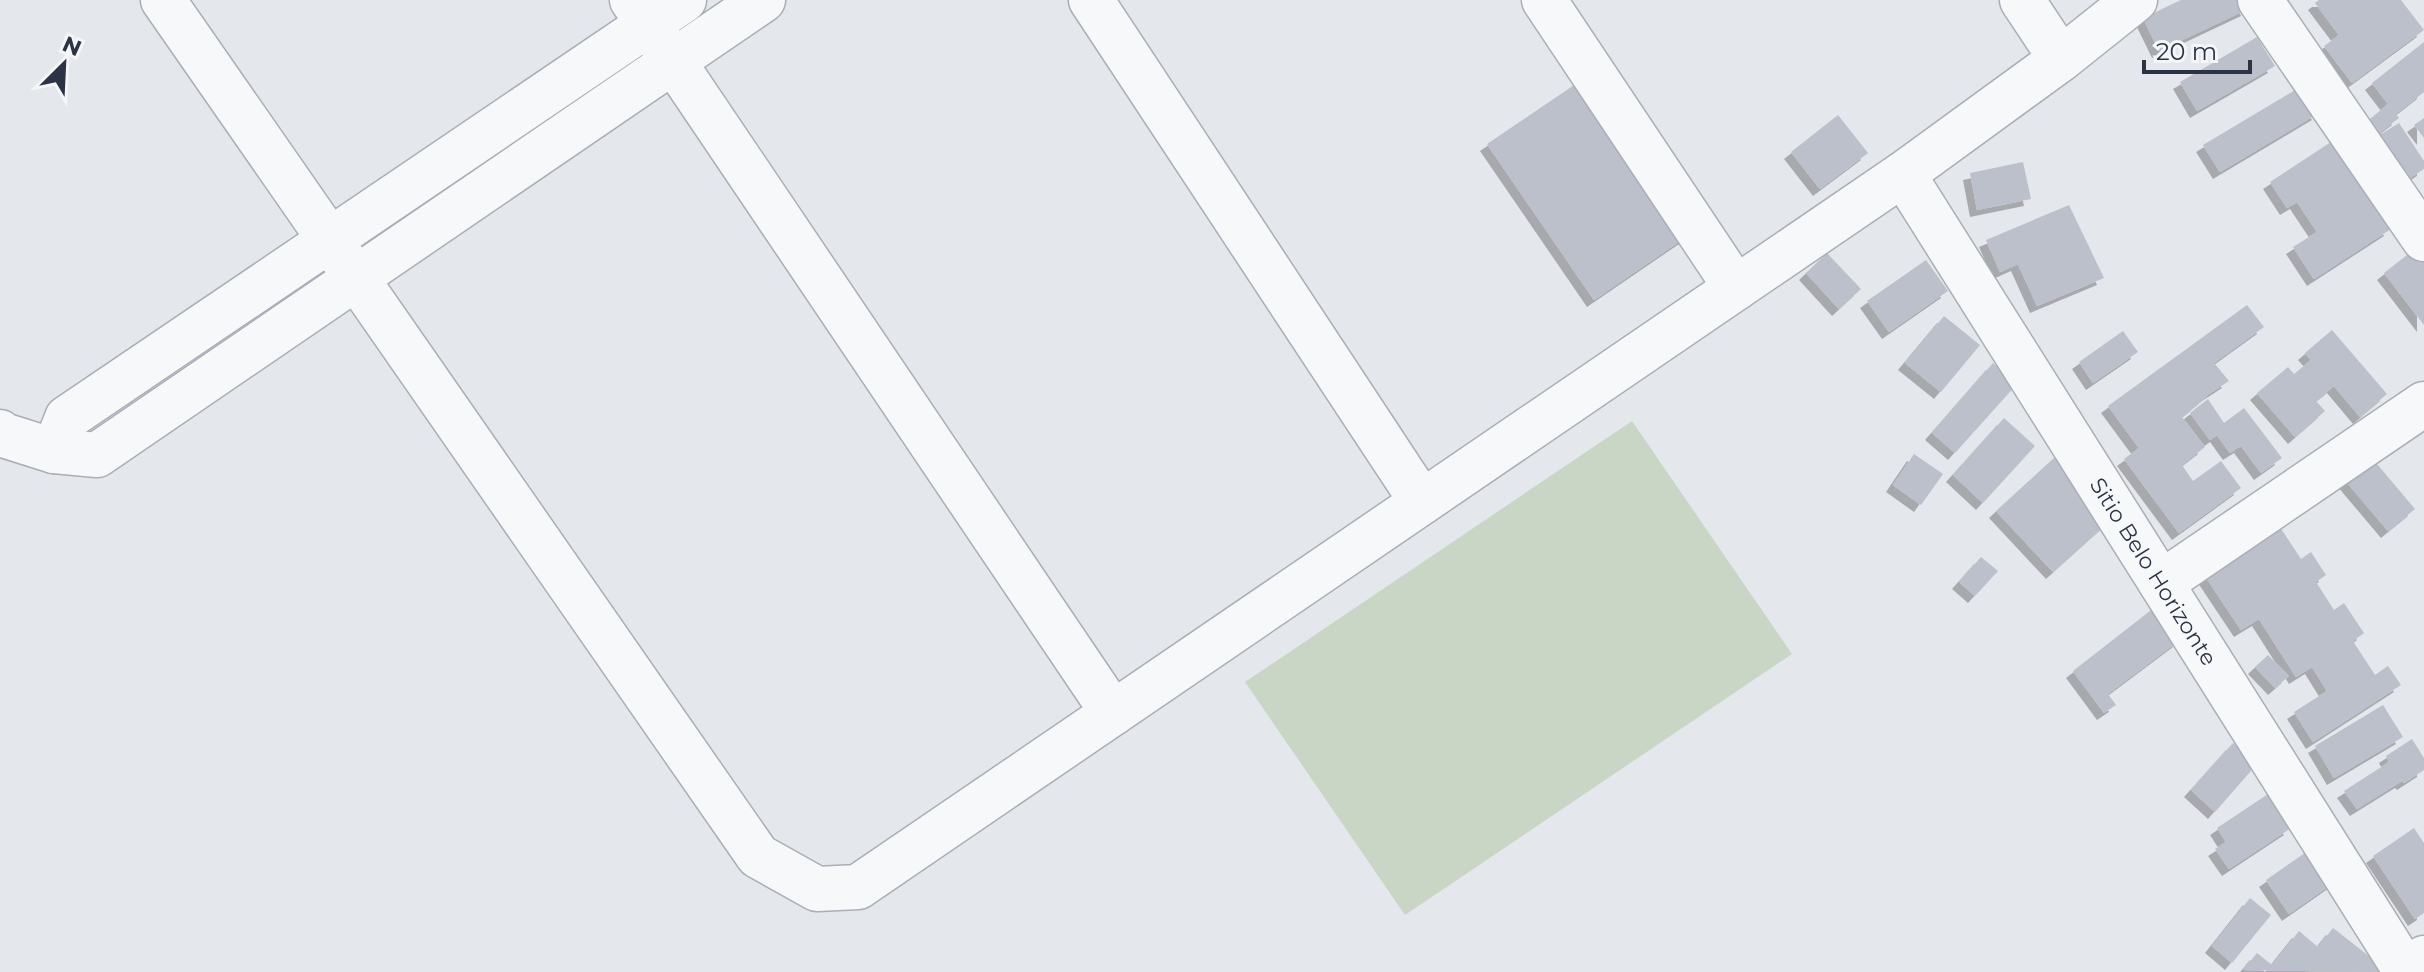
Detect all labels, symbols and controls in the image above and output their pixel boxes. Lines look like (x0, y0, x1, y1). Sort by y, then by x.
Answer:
north arrow (24, 24, 104, 104)
scale bar (2144, 24, 2250, 74)
text: N (58, 30, 86, 62)
text: 20 m (2156, 37, 2217, 66)
street label: Sitio Belo Horizonte (2084, 473, 2223, 670)

